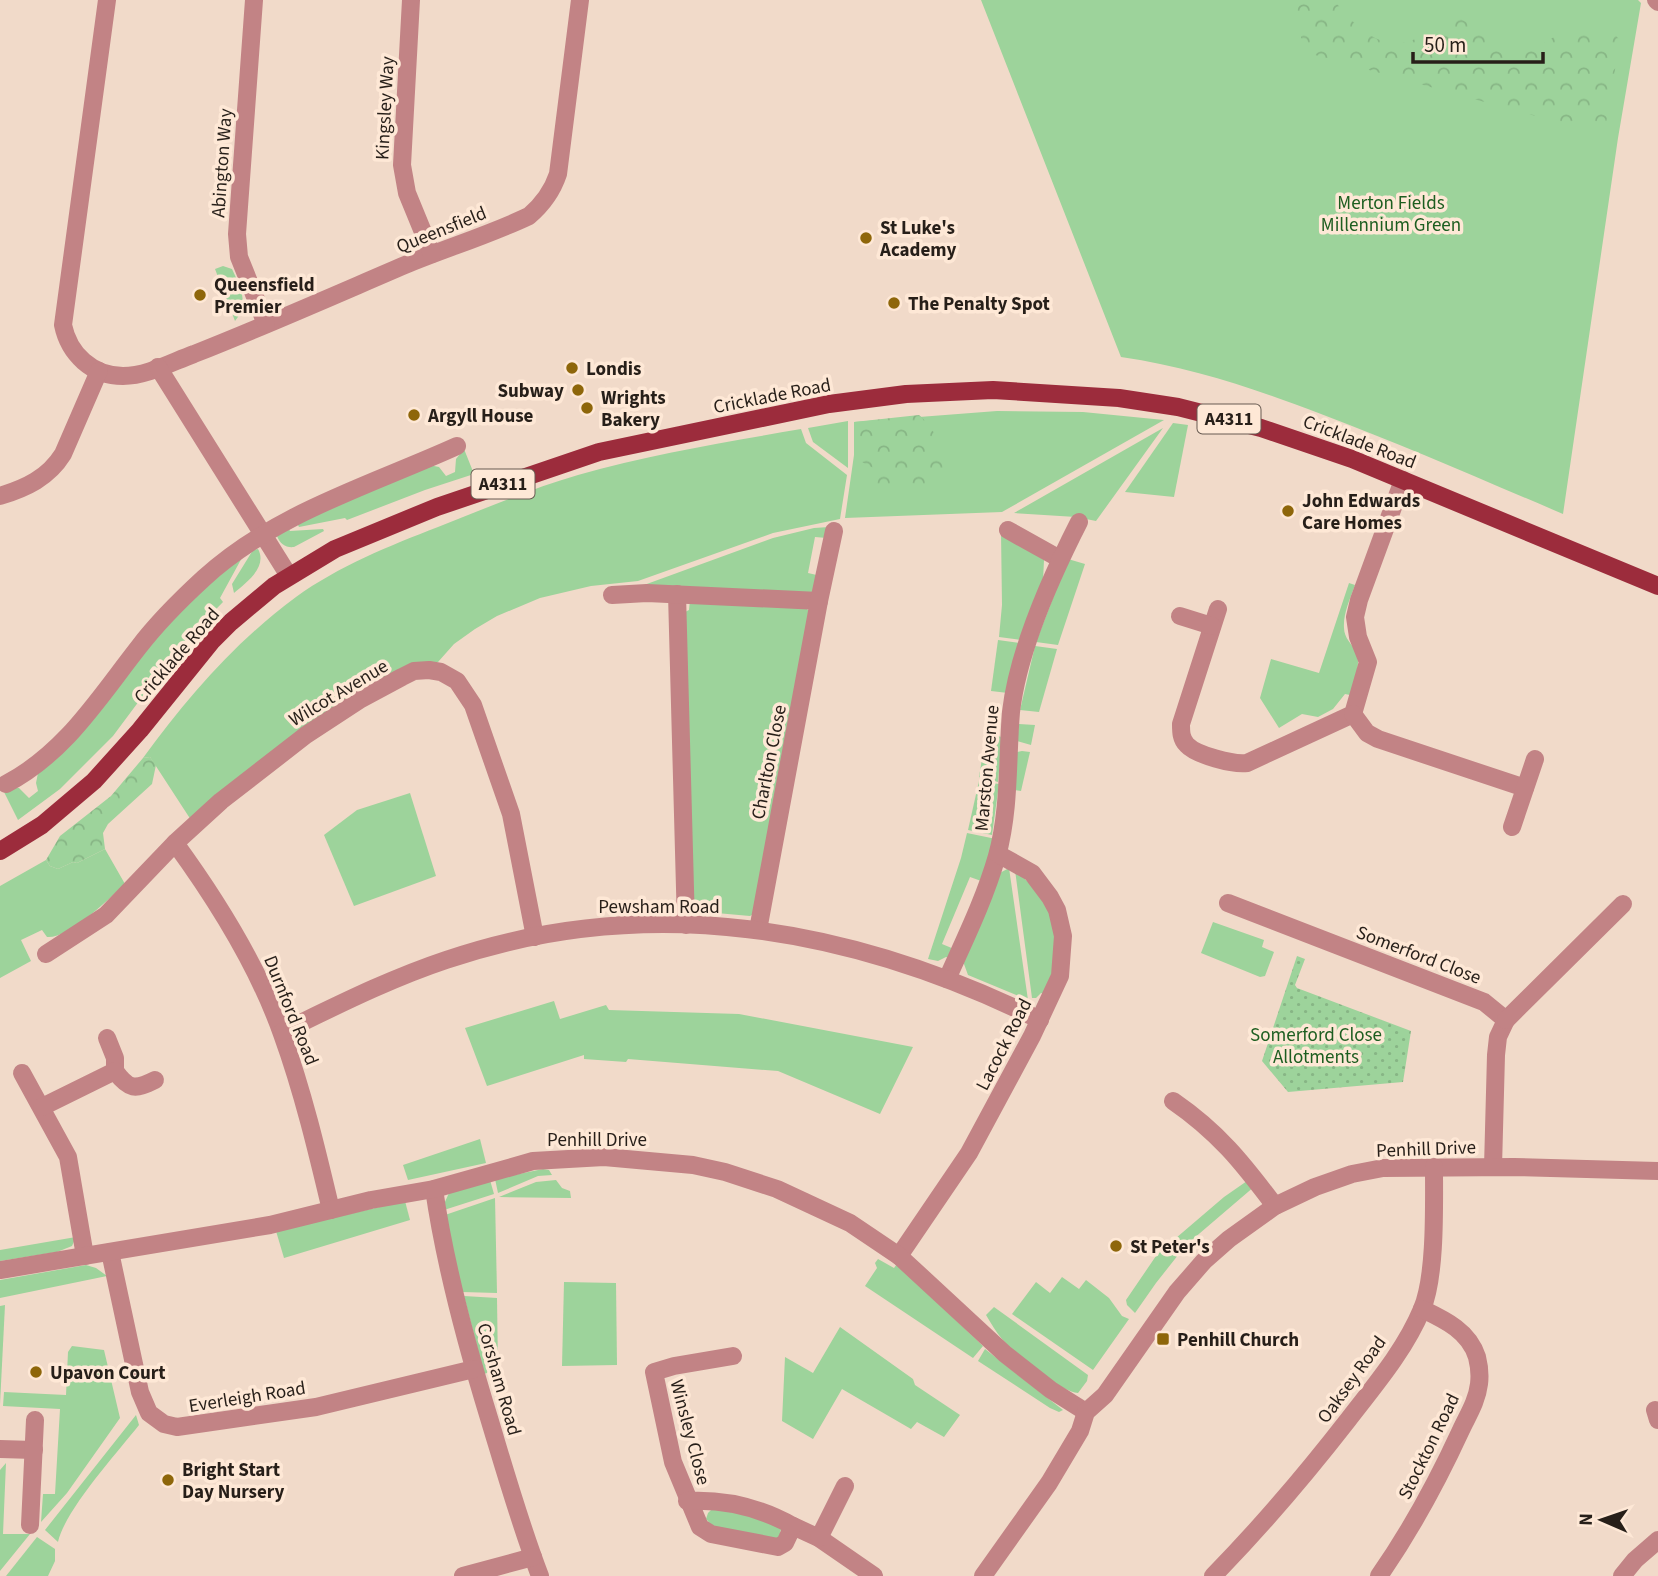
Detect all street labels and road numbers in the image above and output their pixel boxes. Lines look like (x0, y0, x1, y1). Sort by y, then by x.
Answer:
street label: Kingsley Way (369, 55, 402, 161)
street label: Abington Way (205, 108, 240, 219)
street label: Queensfield (392, 200, 491, 261)
street label: Cricklade Road (711, 372, 833, 421)
road number: A4311 (1198, 404, 1260, 433)
street label: Cricklade Road (1299, 408, 1420, 476)
road number: A4311 (472, 470, 534, 498)
street label: Cricklade Road (128, 602, 226, 710)
street label: Wilcot Avenue (284, 653, 393, 734)
street label: Charlton Close (745, 703, 794, 822)
street label: Marston Avenue (969, 704, 1006, 832)
street label: Pewsham Road (598, 894, 720, 921)
street label: Somerford Close (1352, 919, 1485, 992)
street label: Durnford Road (256, 952, 325, 1069)
street label: Lacock Road (970, 994, 1039, 1095)
street label: Penhill Drive (547, 1127, 647, 1154)
street label: Penhill Drive (1376, 1134, 1476, 1165)
street label: Corsham Road (470, 1320, 528, 1439)
street label: Oaksey Road (1311, 1330, 1393, 1429)
street label: Everleigh Road (187, 1375, 308, 1420)
street label: Winsley Close (662, 1377, 717, 1488)
street label: Stockton Road (1392, 1389, 1467, 1504)

